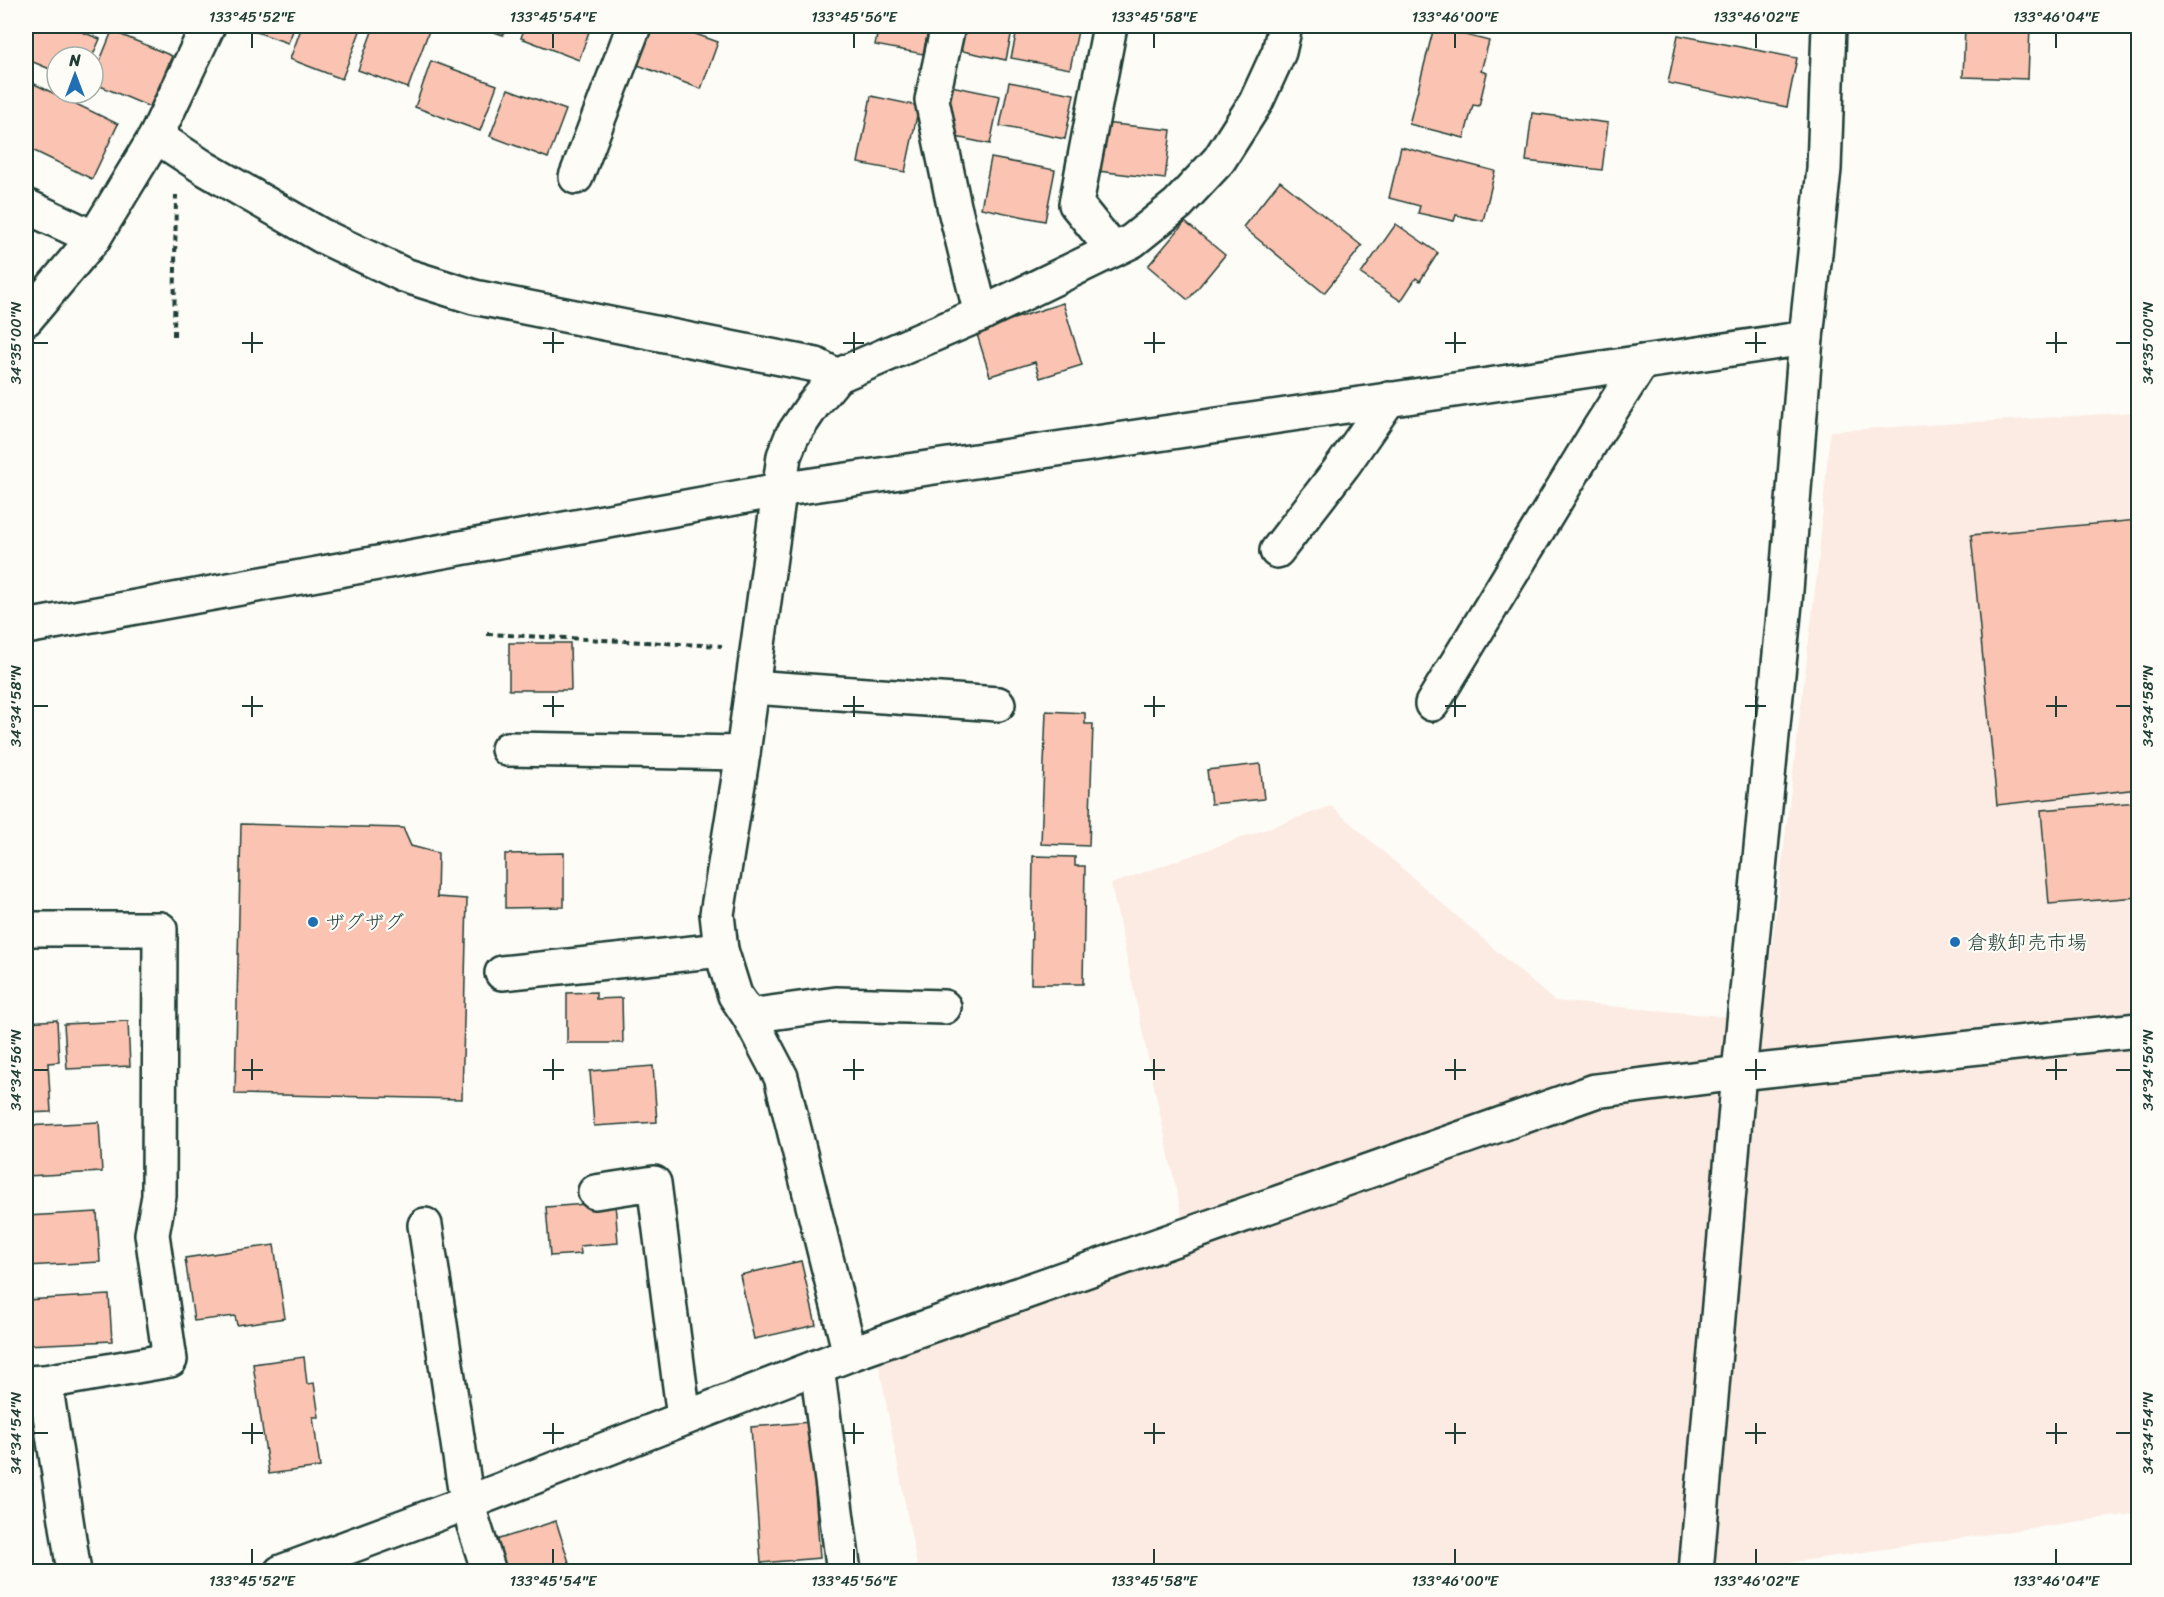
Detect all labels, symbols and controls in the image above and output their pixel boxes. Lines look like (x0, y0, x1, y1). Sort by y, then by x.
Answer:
text: 133°45'52"E (209, 4, 297, 30)
text: 133°45'54"E (510, 4, 598, 30)
text: 133°45'56"E (811, 4, 899, 30)
text: 133°45'58"E (1111, 4, 1199, 30)
text: 133°46'00"E (1412, 4, 1500, 30)
text: 133°46'02"E (1713, 4, 1800, 30)
text: 133°46'04"E (2013, 4, 2101, 30)
north arrow (45, 45, 105, 105)
text: N (68, 46, 81, 75)
text: 34°35'00"N (3, 301, 29, 384)
text: 34°35'00"N (2135, 301, 2161, 384)
text: 34°34'58"N (3, 664, 29, 747)
text: 34°34'58"N (2135, 664, 2161, 747)
place label: ザグザグ (325, 905, 404, 940)
marker: ザグザグ (306, 915, 320, 929)
place label: 倉敷卸売市場 (1967, 925, 2087, 960)
marker: 倉敷卸売市場 (1948, 935, 1962, 949)
text: 34°34'56"N (3, 1029, 29, 1111)
text: 34°34'56"N (2135, 1029, 2161, 1111)
text: 34°34'54"N (3, 1391, 29, 1474)
text: 34°34'54"N (2135, 1391, 2161, 1474)
text: 133°45'52"E (209, 1568, 297, 1594)
text: 133°45'54"E (510, 1568, 598, 1594)
text: 133°45'56"E (811, 1568, 899, 1594)
text: 133°45'58"E (1111, 1568, 1199, 1594)
text: 133°46'00"E (1412, 1568, 1500, 1594)
text: 133°46'02"E (1713, 1568, 1800, 1594)
text: 133°46'04"E (2013, 1568, 2101, 1594)

